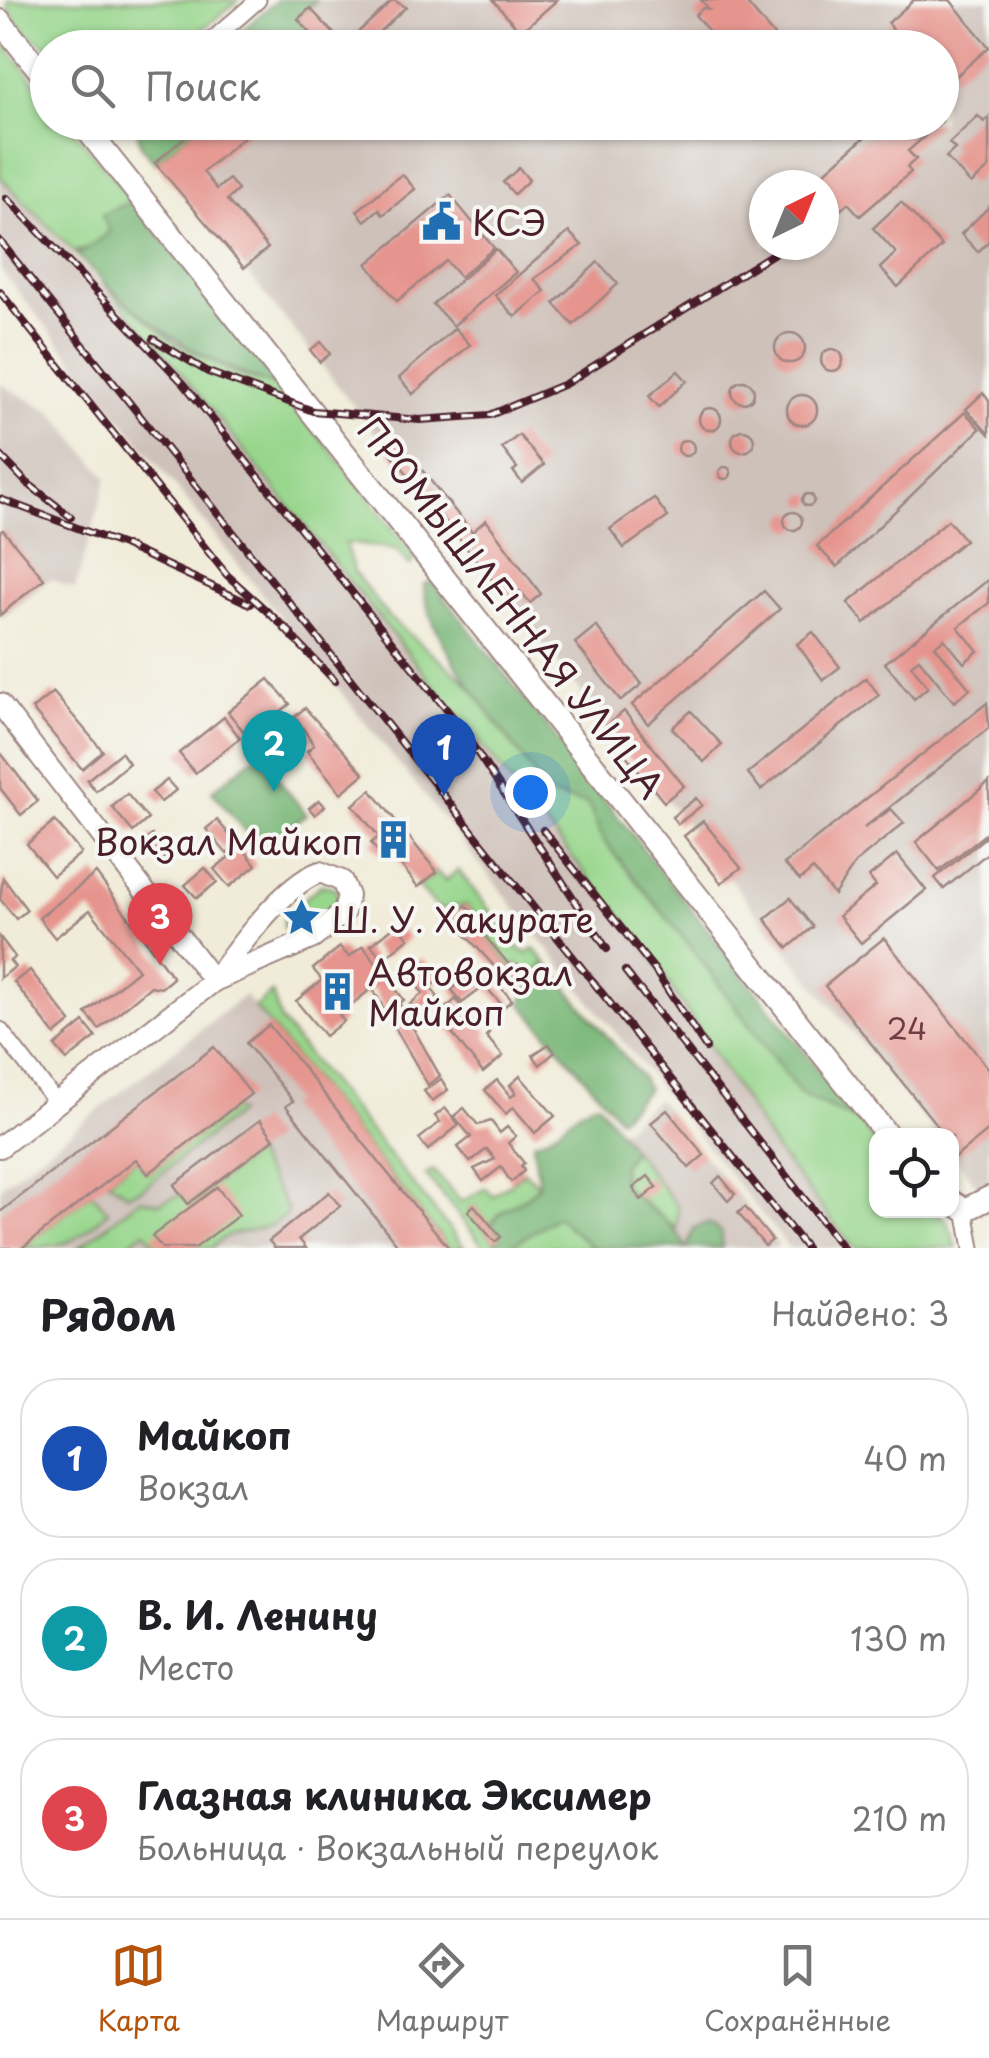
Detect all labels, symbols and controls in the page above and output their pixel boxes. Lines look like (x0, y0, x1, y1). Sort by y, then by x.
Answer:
search box (30, 30, 959, 140)
text: Поиск (145, 57, 260, 114)
icon: search (65, 58, 120, 113)
north arrow (749, 170, 839, 260)
place label: КСЭ (472, 195, 546, 248)
public building icon: КСЭ (421, 200, 463, 242)
street label: ПРОМЫШЛЕННАЯ УЛИЦА (346, 405, 678, 809)
pin: 2 (242, 710, 306, 792)
pin: 1 (412, 714, 476, 796)
your location (505, 767, 556, 818)
place label: Вокзал Майкоп (95, 814, 363, 867)
building icon: Вокзал Майкоп (372, 819, 414, 861)
pin: 3 (128, 882, 192, 965)
place label: Ш. У. Хакурате (331, 892, 594, 945)
place icon: Ш. У. Хакурате (280, 897, 322, 939)
place label: Автовокзал Майкоп (368, 945, 573, 1038)
building icon: Автовокзал Майкоп (317, 970, 359, 1012)
house number: 24 (887, 1005, 927, 1050)
map controls (869, 1128, 959, 1218)
button: locate (869, 1128, 959, 1218)
text: Рядом (40, 1282, 177, 1345)
text: Найдено: 3 (771, 1289, 949, 1337)
text: Майкоп (137, 1406, 292, 1463)
text: 1 (67, 1434, 82, 1482)
text: 40 m (863, 1434, 947, 1482)
text: Вокзал (137, 1463, 249, 1511)
text: В. И. Ленину (137, 1586, 378, 1643)
text: 2 (63, 1614, 86, 1662)
text: 130 m (850, 1614, 947, 1662)
text: Место (137, 1643, 234, 1691)
text: Глазная клиника Эксимер (137, 1766, 652, 1823)
text: 3 (64, 1794, 85, 1842)
text: 210 m (852, 1794, 947, 1842)
text: Больница · Вокзальный переулок (137, 1823, 658, 1871)
tab: Карта (98, 1938, 180, 2041)
tab: Маршрут (376, 1938, 508, 2041)
tab: Сохранённые (704, 1938, 891, 2041)

